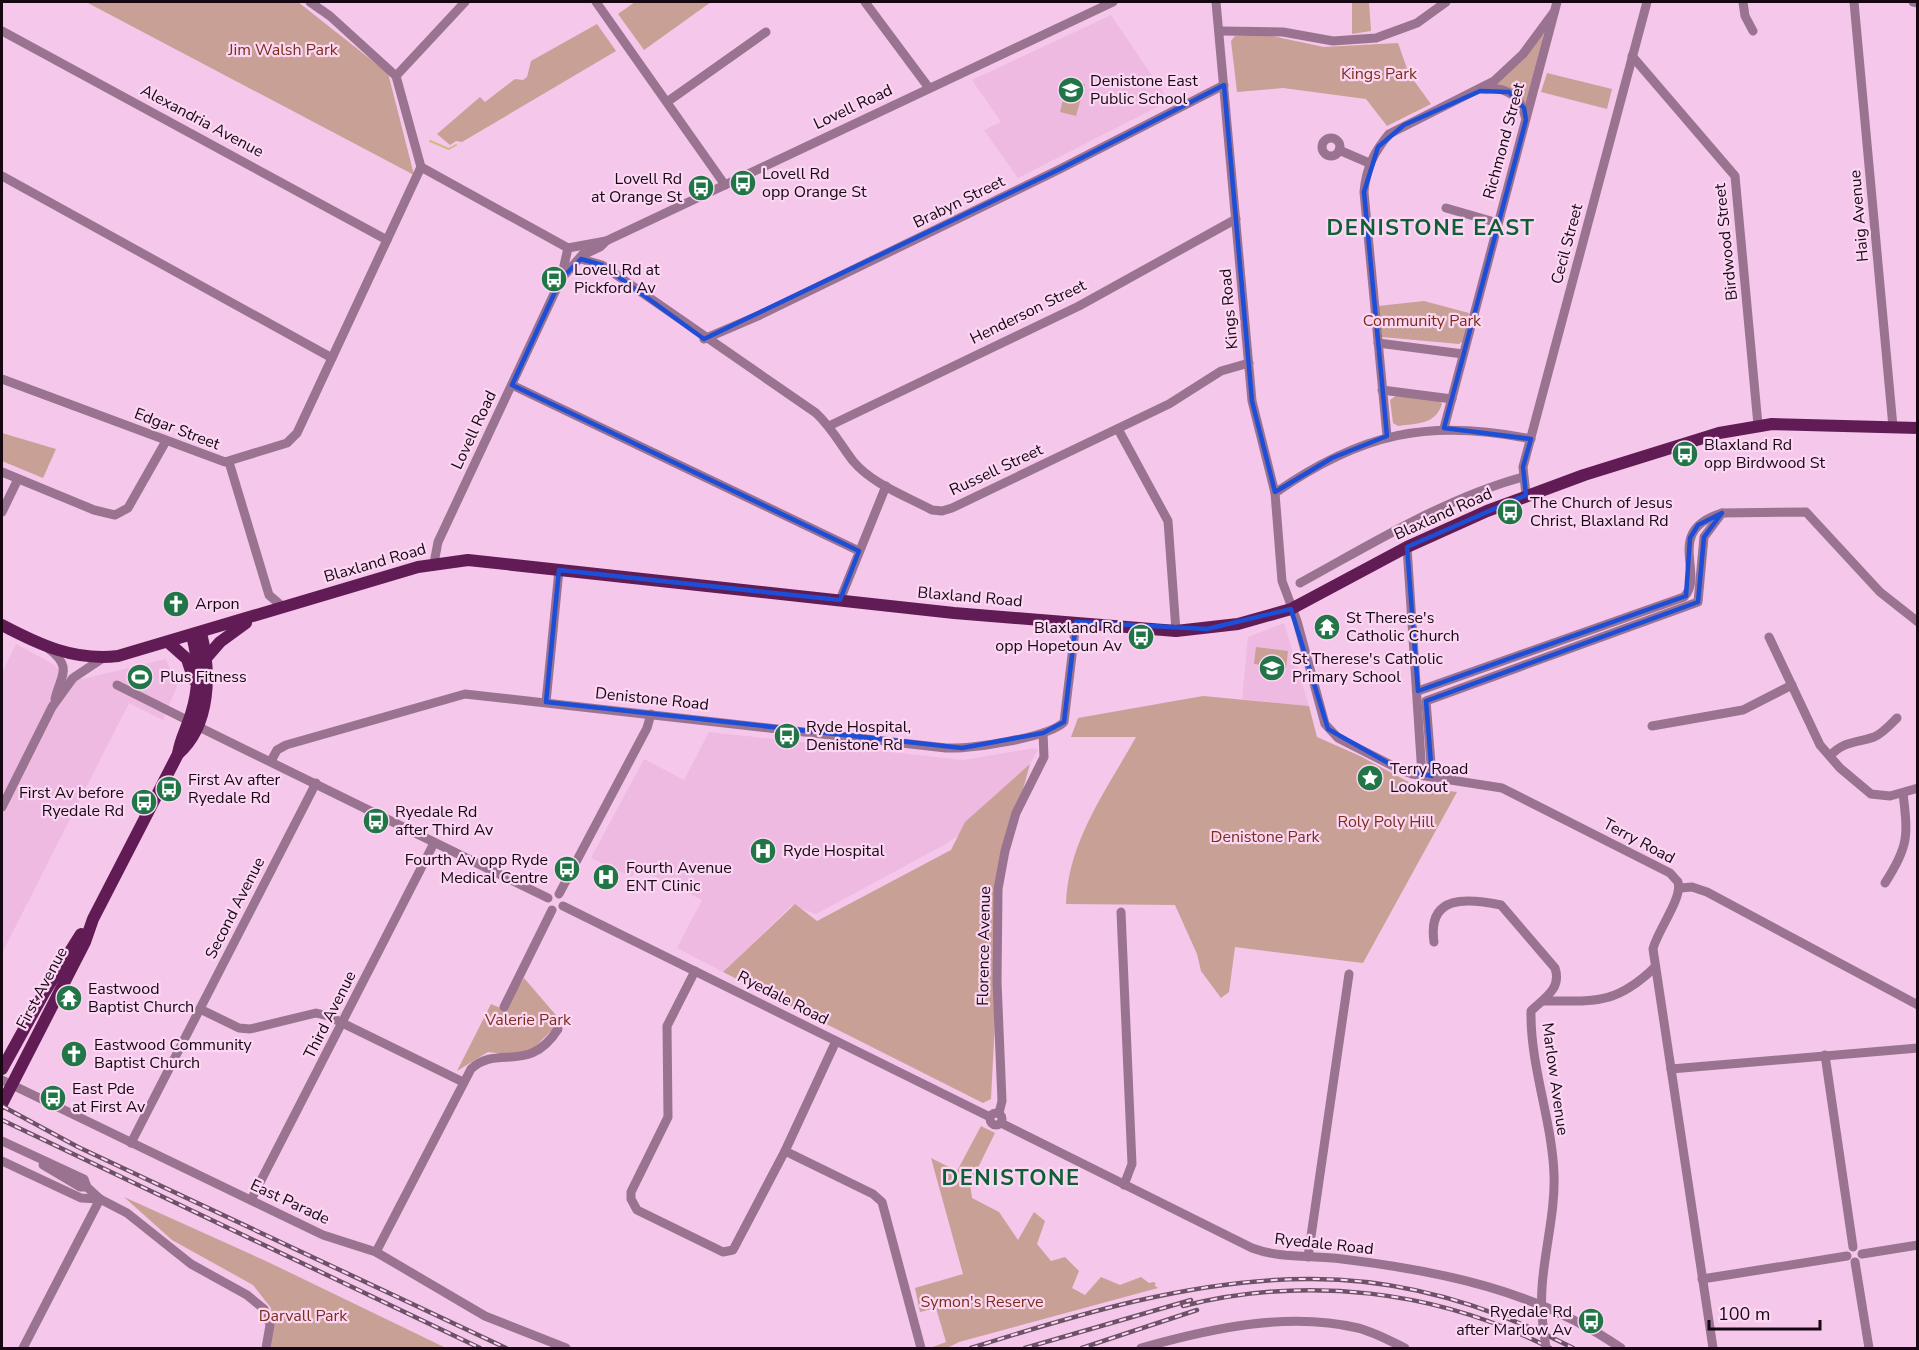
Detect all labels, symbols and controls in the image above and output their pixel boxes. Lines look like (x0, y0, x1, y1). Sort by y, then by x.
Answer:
park label: Jim Walsh Park (227, 39, 339, 61)
park label: Kings Park (1341, 63, 1418, 85)
place label: Denistone East Public School (1090, 70, 1198, 110)
school or university icon: Denistone East Public School (1056, 75, 1086, 105)
street label: Alexandria Avenue (137, 79, 267, 163)
street label: Lovell Road (810, 79, 896, 135)
street label: Richmond Street (1478, 80, 1530, 202)
place label: Lovell Rd opp Orange St (762, 163, 867, 203)
place label: Lovell Rd at Orange St (591, 168, 682, 208)
bus stop icon: Lovell Rd opp Orange St (728, 168, 758, 198)
street label: Haig Avenue (1844, 169, 1874, 263)
street label: Brabyn Street (910, 170, 1009, 234)
bus stop icon: Lovell Rd at Orange St (686, 173, 716, 203)
street label: Birdwood Street (1709, 182, 1743, 302)
street label: Cecil Street (1546, 201, 1588, 287)
district label: DENISTONE EAST (1327, 213, 1535, 243)
place label: Lovell Rd at Pickford Av (574, 259, 660, 299)
bus stop icon: Lovell Rd at Pickford Av (539, 264, 569, 294)
street label: Kings Road (1215, 268, 1243, 350)
street label: Henderson Street (966, 274, 1090, 350)
park label: Community Park (1363, 310, 1482, 332)
street label: Lovell Road (446, 387, 502, 473)
street label: Edgar Street (131, 403, 223, 456)
place label: Blaxland Rd opp Birdwood St (1704, 434, 1826, 474)
street label: Russell Street (946, 439, 1047, 501)
bus stop icon: Blaxland Rd opp Birdwood St (1670, 439, 1700, 469)
street label: Blaxland Road (1390, 483, 1496, 545)
place label: The Church of Jesus Christ, Blaxland Rd (1530, 492, 1673, 532)
bus stop icon: The Church of Jesus Christ, Blaxland Rd (1495, 497, 1525, 527)
street label: Blaxland Road (321, 538, 429, 588)
street label: Blaxland Road (917, 581, 1023, 613)
church icon: Arpon (161, 589, 191, 619)
place label: Arpon (195, 593, 240, 615)
place label: St Therese's Catholic Church (1346, 607, 1460, 647)
temple icon: St Therese's Catholic Church (1312, 612, 1342, 642)
place label: Blaxland Rd opp Hopetoun Av (995, 617, 1123, 657)
bus stop icon: Blaxland Rd opp Hopetoun Av (1126, 622, 1156, 652)
place label: St Therese's Catholic Primary School (1292, 648, 1443, 688)
school or university icon: St Therese's Catholic Primary School (1257, 653, 1287, 683)
sports icon: Plus Fitness (125, 662, 155, 692)
place label: Plus Fitness (160, 666, 247, 688)
street label: Denistone Road (594, 682, 710, 716)
place label: Ryde Hospital, Denistone Rd (806, 716, 911, 756)
bus stop icon: Ryde Hospital, Denistone Rd (772, 721, 802, 751)
place label: Terry Road Lookout (1390, 758, 1468, 798)
place icon: Terry Road Lookout (1355, 763, 1385, 793)
place label: First Av after Ryedale Rd (188, 769, 281, 809)
bus stop icon: First Av after Ryedale Rd (154, 774, 184, 804)
place label: First Av before Ryedale Rd (19, 782, 124, 822)
bus stop icon: First Av before Ryedale Rd (129, 787, 159, 817)
place label: Ryedale Rd after Third Av (395, 801, 494, 841)
bus stop icon: Ryedale Rd after Third Av (361, 806, 391, 836)
park label: Roly Poly Hill (1337, 811, 1435, 833)
street label: Terry Road (1599, 813, 1679, 869)
park label: Denistone Park (1211, 826, 1320, 848)
hospital icon: Ryde Hospital (748, 836, 778, 866)
place label: Ryde Hospital (783, 840, 885, 862)
place label: Fourth Av opp Ryde Medical Centre (405, 849, 548, 889)
street label: Second Avenue (200, 853, 270, 963)
bus stop icon: Fourth Av opp Ryde Medical Centre (552, 854, 582, 884)
place label: Fourth Avenue ENT Clinic (626, 857, 732, 897)
hospital icon: Fourth Avenue ENT Clinic (591, 862, 621, 892)
street label: Florence Avenue (972, 886, 996, 1006)
street label: First Avenue (11, 943, 73, 1033)
street label: Ryedale Road (734, 966, 832, 1030)
street label: Third Avenue (298, 967, 362, 1063)
place label: Eastwood Baptist Church (88, 978, 194, 1018)
temple icon: Eastwood Baptist Church (54, 983, 84, 1013)
park label: Valerie Park (484, 1009, 572, 1031)
street label: Marlow Avenue (1536, 1021, 1574, 1137)
place label: Eastwood Community Baptist Church (94, 1034, 253, 1074)
church icon: Eastwood Community Baptist Church (59, 1039, 89, 1069)
place label: East Pde at First Av (72, 1078, 146, 1118)
bus stop icon: East Pde at First Av (38, 1083, 68, 1113)
district label: DENISTONE (941, 1163, 1081, 1193)
street label: East Parade (247, 1174, 333, 1230)
street label: Ryedale Road (1273, 1228, 1375, 1260)
park label: Symon's Reserve (920, 1291, 1044, 1313)
scale bar (1709, 1293, 1820, 1331)
place label: Ryedale Rd after Marlow Av (1456, 1301, 1573, 1341)
text: 100 m (1718, 1302, 1770, 1326)
park label: Darvall Park (259, 1305, 348, 1327)
bus stop icon: Ryedale Rd after Marlow Av (1576, 1306, 1606, 1336)

